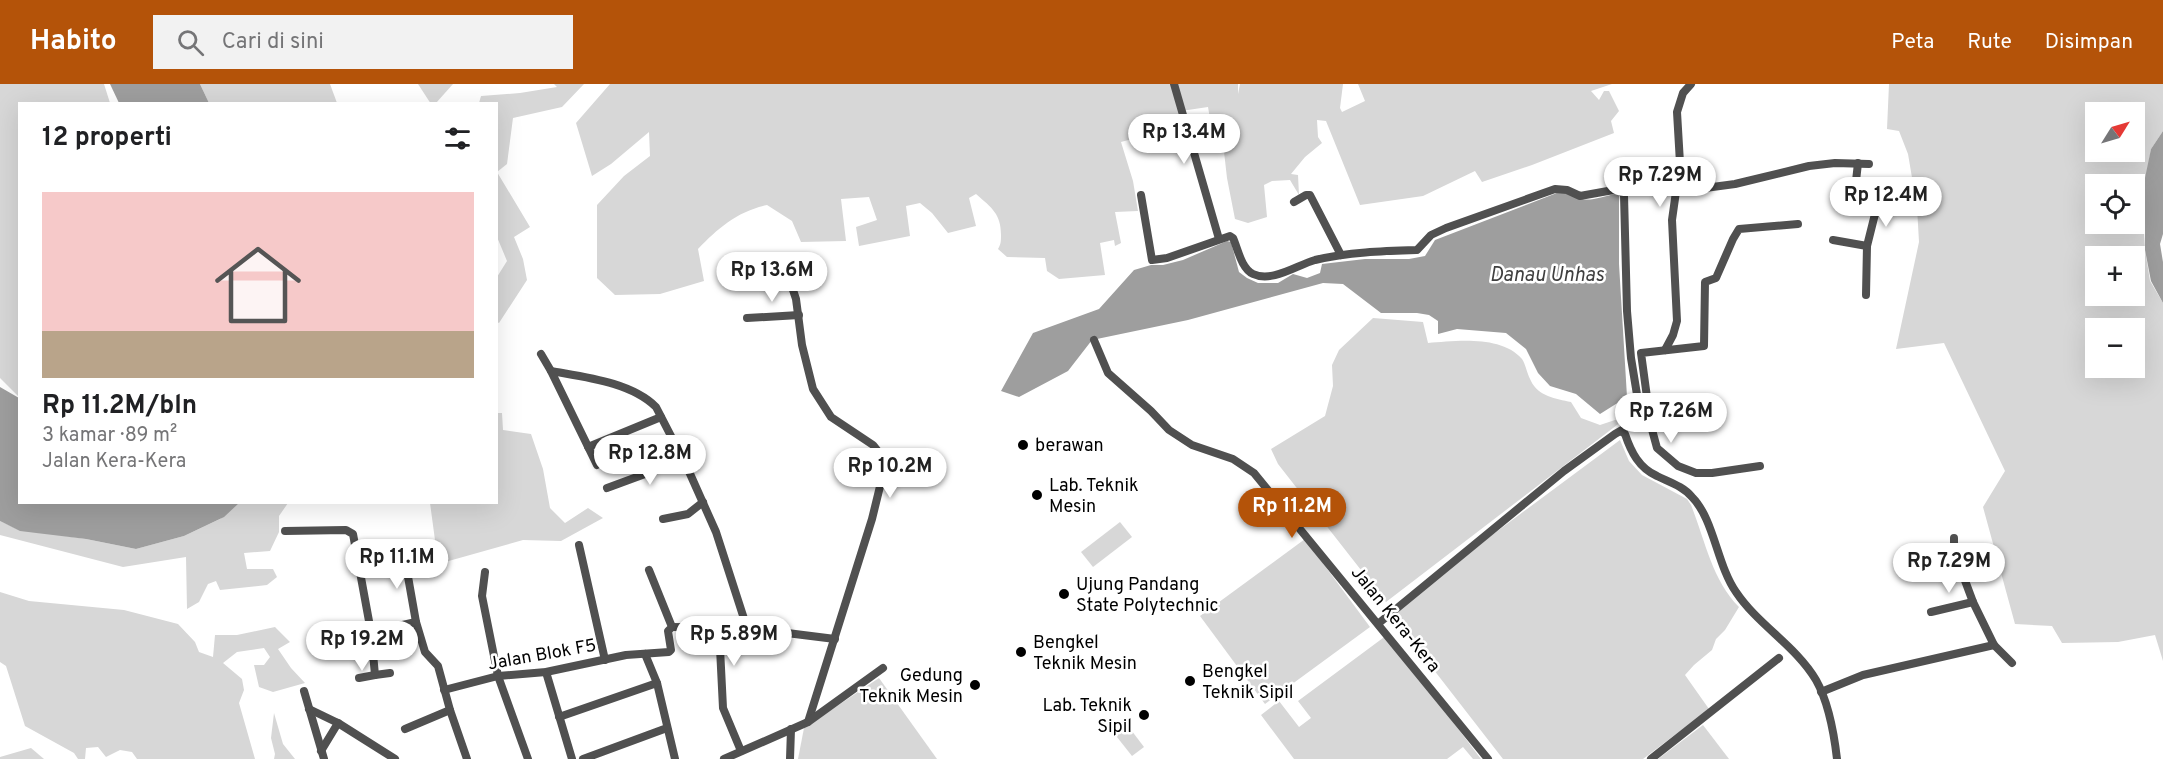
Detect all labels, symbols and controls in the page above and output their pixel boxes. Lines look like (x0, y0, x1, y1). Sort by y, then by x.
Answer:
search box (153, 15, 573, 69)
text: Habito (30, 24, 117, 60)
icon: search (174, 26, 207, 59)
text: Cari di sini (222, 29, 324, 56)
text: Peta (1891, 29, 1934, 56)
text: Rute (1967, 29, 2012, 56)
text: Disimpan (2045, 29, 2133, 56)
north arrow (2085, 102, 2145, 162)
map controls (2085, 102, 2145, 378)
pin: Rp 13.4M (1122, 114, 1246, 165)
text: Rp 13.4M (1142, 120, 1226, 146)
text: 12 properti (42, 122, 172, 155)
icon: filters (441, 122, 474, 155)
pin: Rp 7.29M (1598, 157, 1722, 208)
text: Rp 7.29M (1618, 163, 1702, 189)
button: locate (2085, 174, 2145, 234)
pin: Rp 12.4M (1824, 177, 1948, 228)
text: Rp 12.4M (1844, 183, 1928, 209)
icon: home (204, 231, 312, 339)
button: + (2085, 246, 2145, 306)
pin: Rp 13.6M (710, 252, 834, 303)
text: Rp 13.6M (730, 258, 814, 284)
water label: Danau Unhas (1490, 263, 1605, 289)
button: − (2085, 318, 2145, 378)
text: Rp 11.2M/bln (42, 390, 197, 423)
pin: Rp 7.26M (1609, 393, 1733, 444)
text: Rp 7.26M (1629, 399, 1713, 425)
text: 3 kamar · 89 m² (42, 423, 177, 449)
pin: Rp 12.8M (588, 435, 712, 486)
place label: berawan (1035, 435, 1104, 458)
marker: berawan (1016, 438, 1030, 452)
text: Rp 12.8M (608, 441, 692, 467)
pin: Rp 10.2M (828, 448, 952, 499)
text: Jalan Kera-Kera (42, 449, 186, 475)
text: Rp 10.2M (848, 454, 932, 480)
place label: Lab. Teknik Mesin (1049, 475, 1139, 519)
marker: Lab. Teknik Mesin (1030, 488, 1044, 502)
pin: Rp 11.2M (1230, 488, 1354, 539)
text: Rp 11.2M (1252, 494, 1332, 520)
pin: Rp 11.1M (335, 539, 459, 590)
pin: Rp 7.29M (1887, 543, 2011, 594)
text: Rp 11.1M (359, 545, 435, 571)
text: Rp 7.29M (1907, 549, 1991, 575)
street label: Jalan Kera-Kera (1345, 562, 1445, 678)
place label: Ujung Pandang State Polytechnic (1076, 574, 1219, 618)
marker: Ujung Pandang State Polytechnic (1057, 587, 1071, 601)
pin: Rp 5.89M (672, 616, 796, 667)
pin: Rp 19.2M (300, 621, 424, 672)
text: Rp 5.89M (690, 622, 778, 648)
text: Rp 19.2M (320, 627, 404, 653)
place label: Bengkel Teknik Mesin (1033, 632, 1137, 676)
street label: Jalan Blok F5 (486, 635, 598, 676)
marker: Bengkel Teknik Mesin (1014, 645, 1028, 659)
place label: Bengkel Teknik Sipil (1202, 661, 1294, 705)
place label: Gedung Teknik Mesin (859, 665, 963, 709)
marker: Bengkel Teknik Sipil (1183, 674, 1197, 688)
marker: Gedung Teknik Mesin (968, 678, 982, 692)
place label: Lab. Teknik Sipil (1042, 695, 1132, 739)
marker: Lab. Teknik Sipil (1137, 708, 1151, 722)

